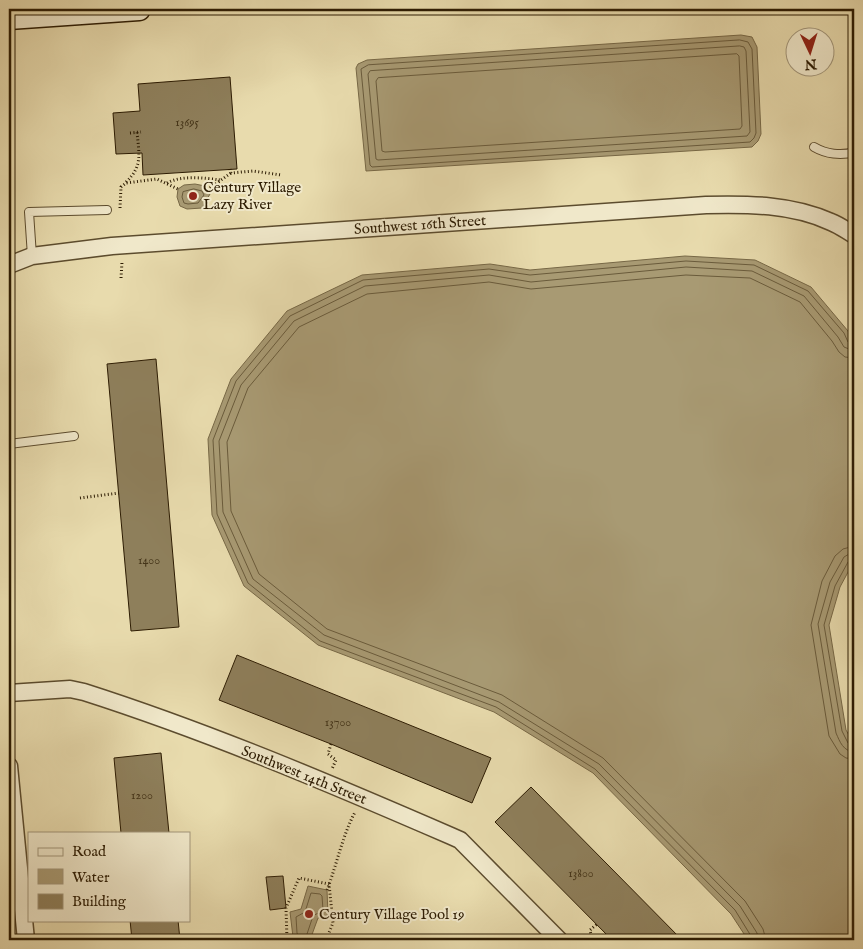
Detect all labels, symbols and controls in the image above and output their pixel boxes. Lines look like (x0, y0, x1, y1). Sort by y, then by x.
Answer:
north arrow (786, 28, 836, 78)
text: N (804, 55, 819, 73)
house number: 13695 (175, 115, 199, 130)
place label: Century Village Lazy River (203, 178, 301, 214)
marker: Century Village Lazy River (187, 190, 199, 202)
street label: Southwest 16th Street (353, 211, 487, 239)
house number: 1400 (138, 553, 160, 568)
house number: 13700 (325, 715, 351, 730)
street label: Southwest 14th Street (239, 741, 369, 809)
house number: 1200 (131, 788, 153, 803)
legend (28, 832, 190, 922)
text: Road (72, 842, 107, 861)
house number: 13800 (568, 866, 594, 881)
text: Water (72, 868, 110, 887)
text: Building (72, 892, 127, 911)
place label: Century Village Pool 19 (319, 905, 464, 924)
marker: Century Village Pool 19 (303, 908, 315, 920)

